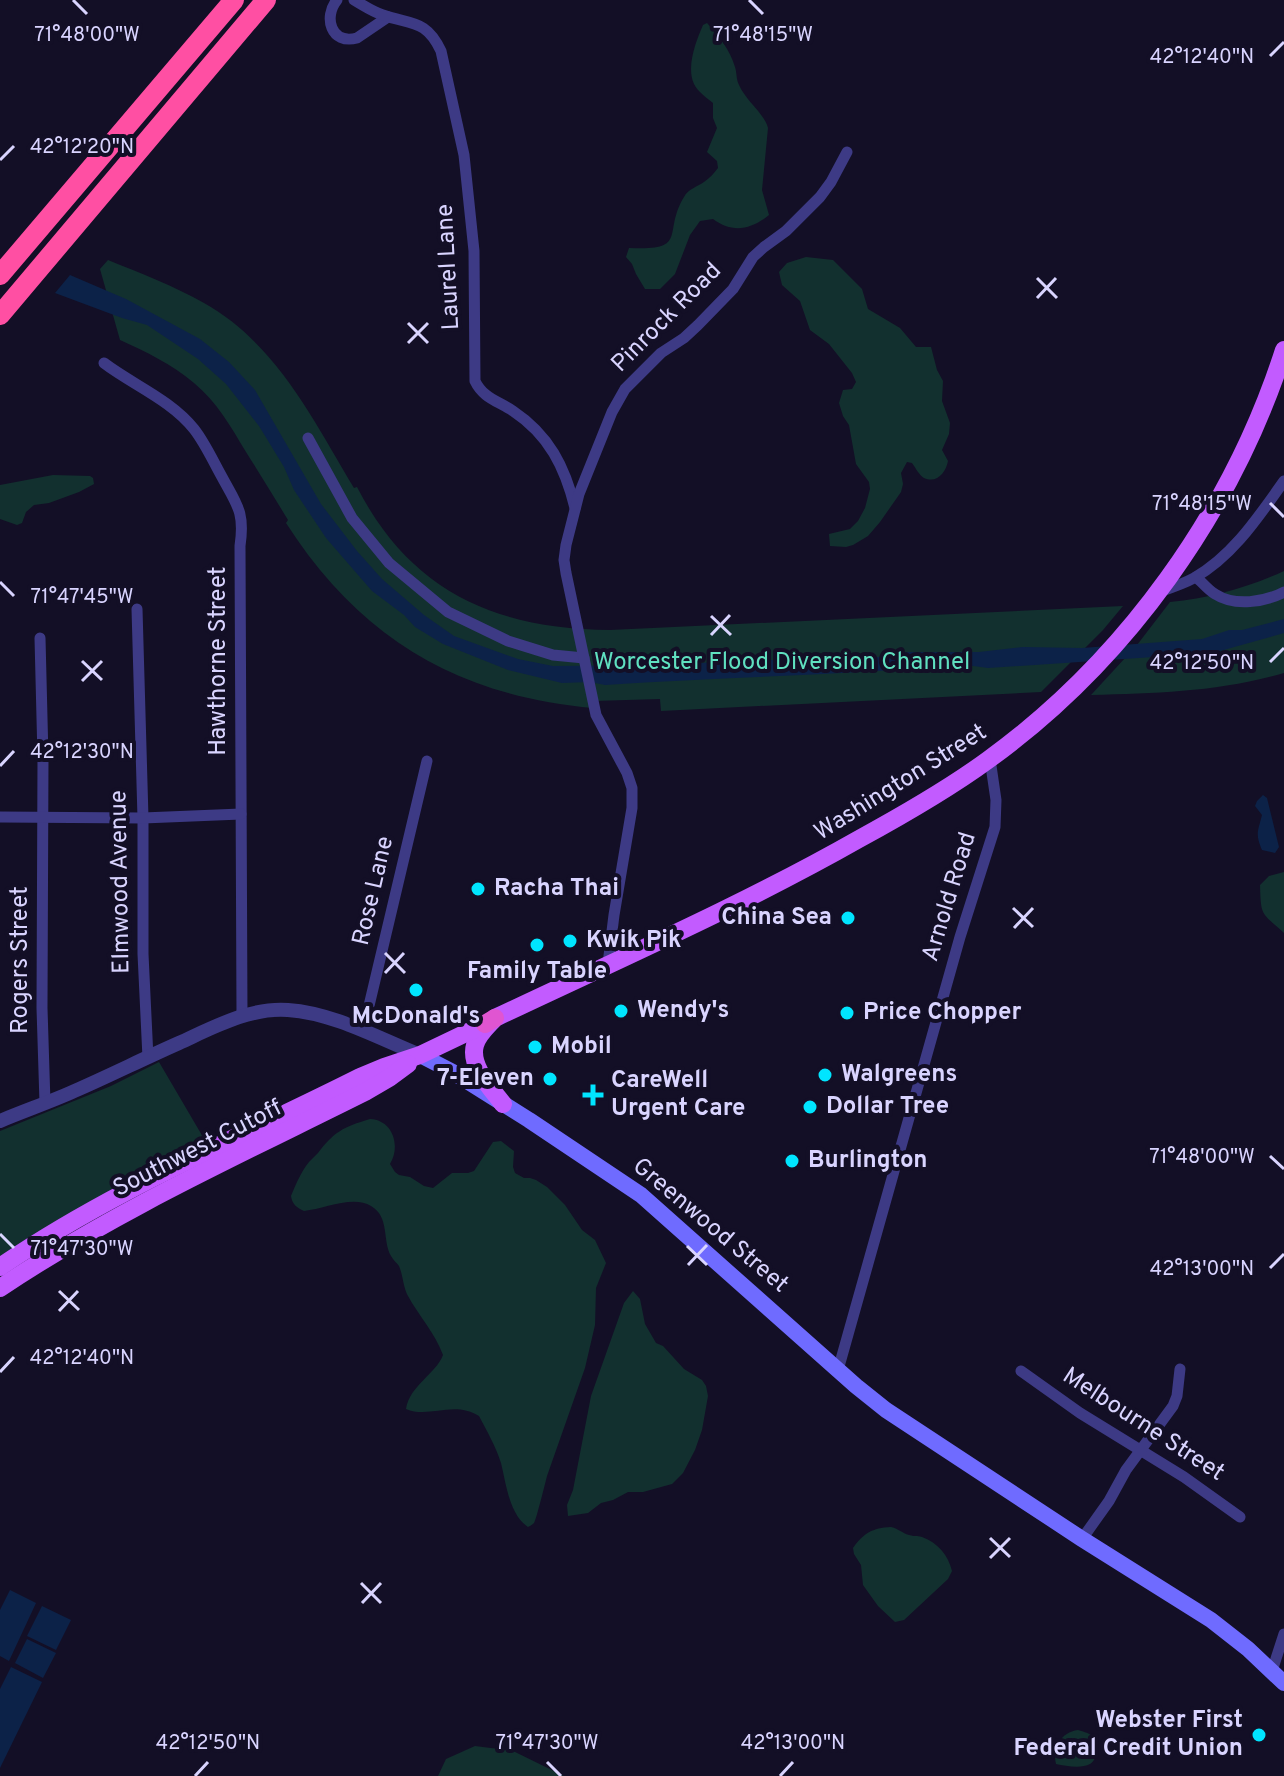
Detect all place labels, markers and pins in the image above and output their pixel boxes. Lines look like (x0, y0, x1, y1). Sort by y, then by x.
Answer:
place label: Racha Thai (494, 874, 619, 904)
marker: Racha Thai (469, 880, 487, 898)
place label: China Sea (721, 903, 832, 933)
marker: China Sea (839, 909, 857, 927)
place label: Kwik Pik (586, 926, 682, 956)
marker: Kwik Pik (561, 932, 579, 950)
marker: Family Table (528, 936, 546, 954)
place label: Family Table (467, 957, 607, 987)
marker: McDonald's (407, 981, 425, 999)
place label: Wendy's (637, 996, 729, 1026)
place label: Price Chopper (863, 998, 1021, 1028)
place label: McDonald's (352, 1002, 480, 1032)
marker: Wendy's (612, 1002, 630, 1020)
marker: Price Chopper (838, 1004, 856, 1022)
place label: Mobil (551, 1032, 612, 1062)
marker: Mobil (526, 1038, 544, 1056)
place label: Walgreens (841, 1060, 957, 1090)
place label: 7-Eleven (437, 1064, 534, 1094)
place label: CareWell Urgent Care (611, 1066, 745, 1124)
marker: Walgreens (816, 1066, 834, 1084)
marker: 7-Eleven (541, 1070, 559, 1088)
marker: CareWell Urgent Care (582, 1084, 604, 1106)
place label: Dollar Tree (826, 1092, 949, 1122)
marker: Dollar Tree (801, 1098, 819, 1116)
place label: Burlington (808, 1146, 928, 1176)
marker: Burlington (783, 1152, 801, 1170)
place label: Webster First Federal Credit Union (1014, 1706, 1243, 1764)
marker: Webster First Federal Credit Union (1250, 1726, 1268, 1744)

